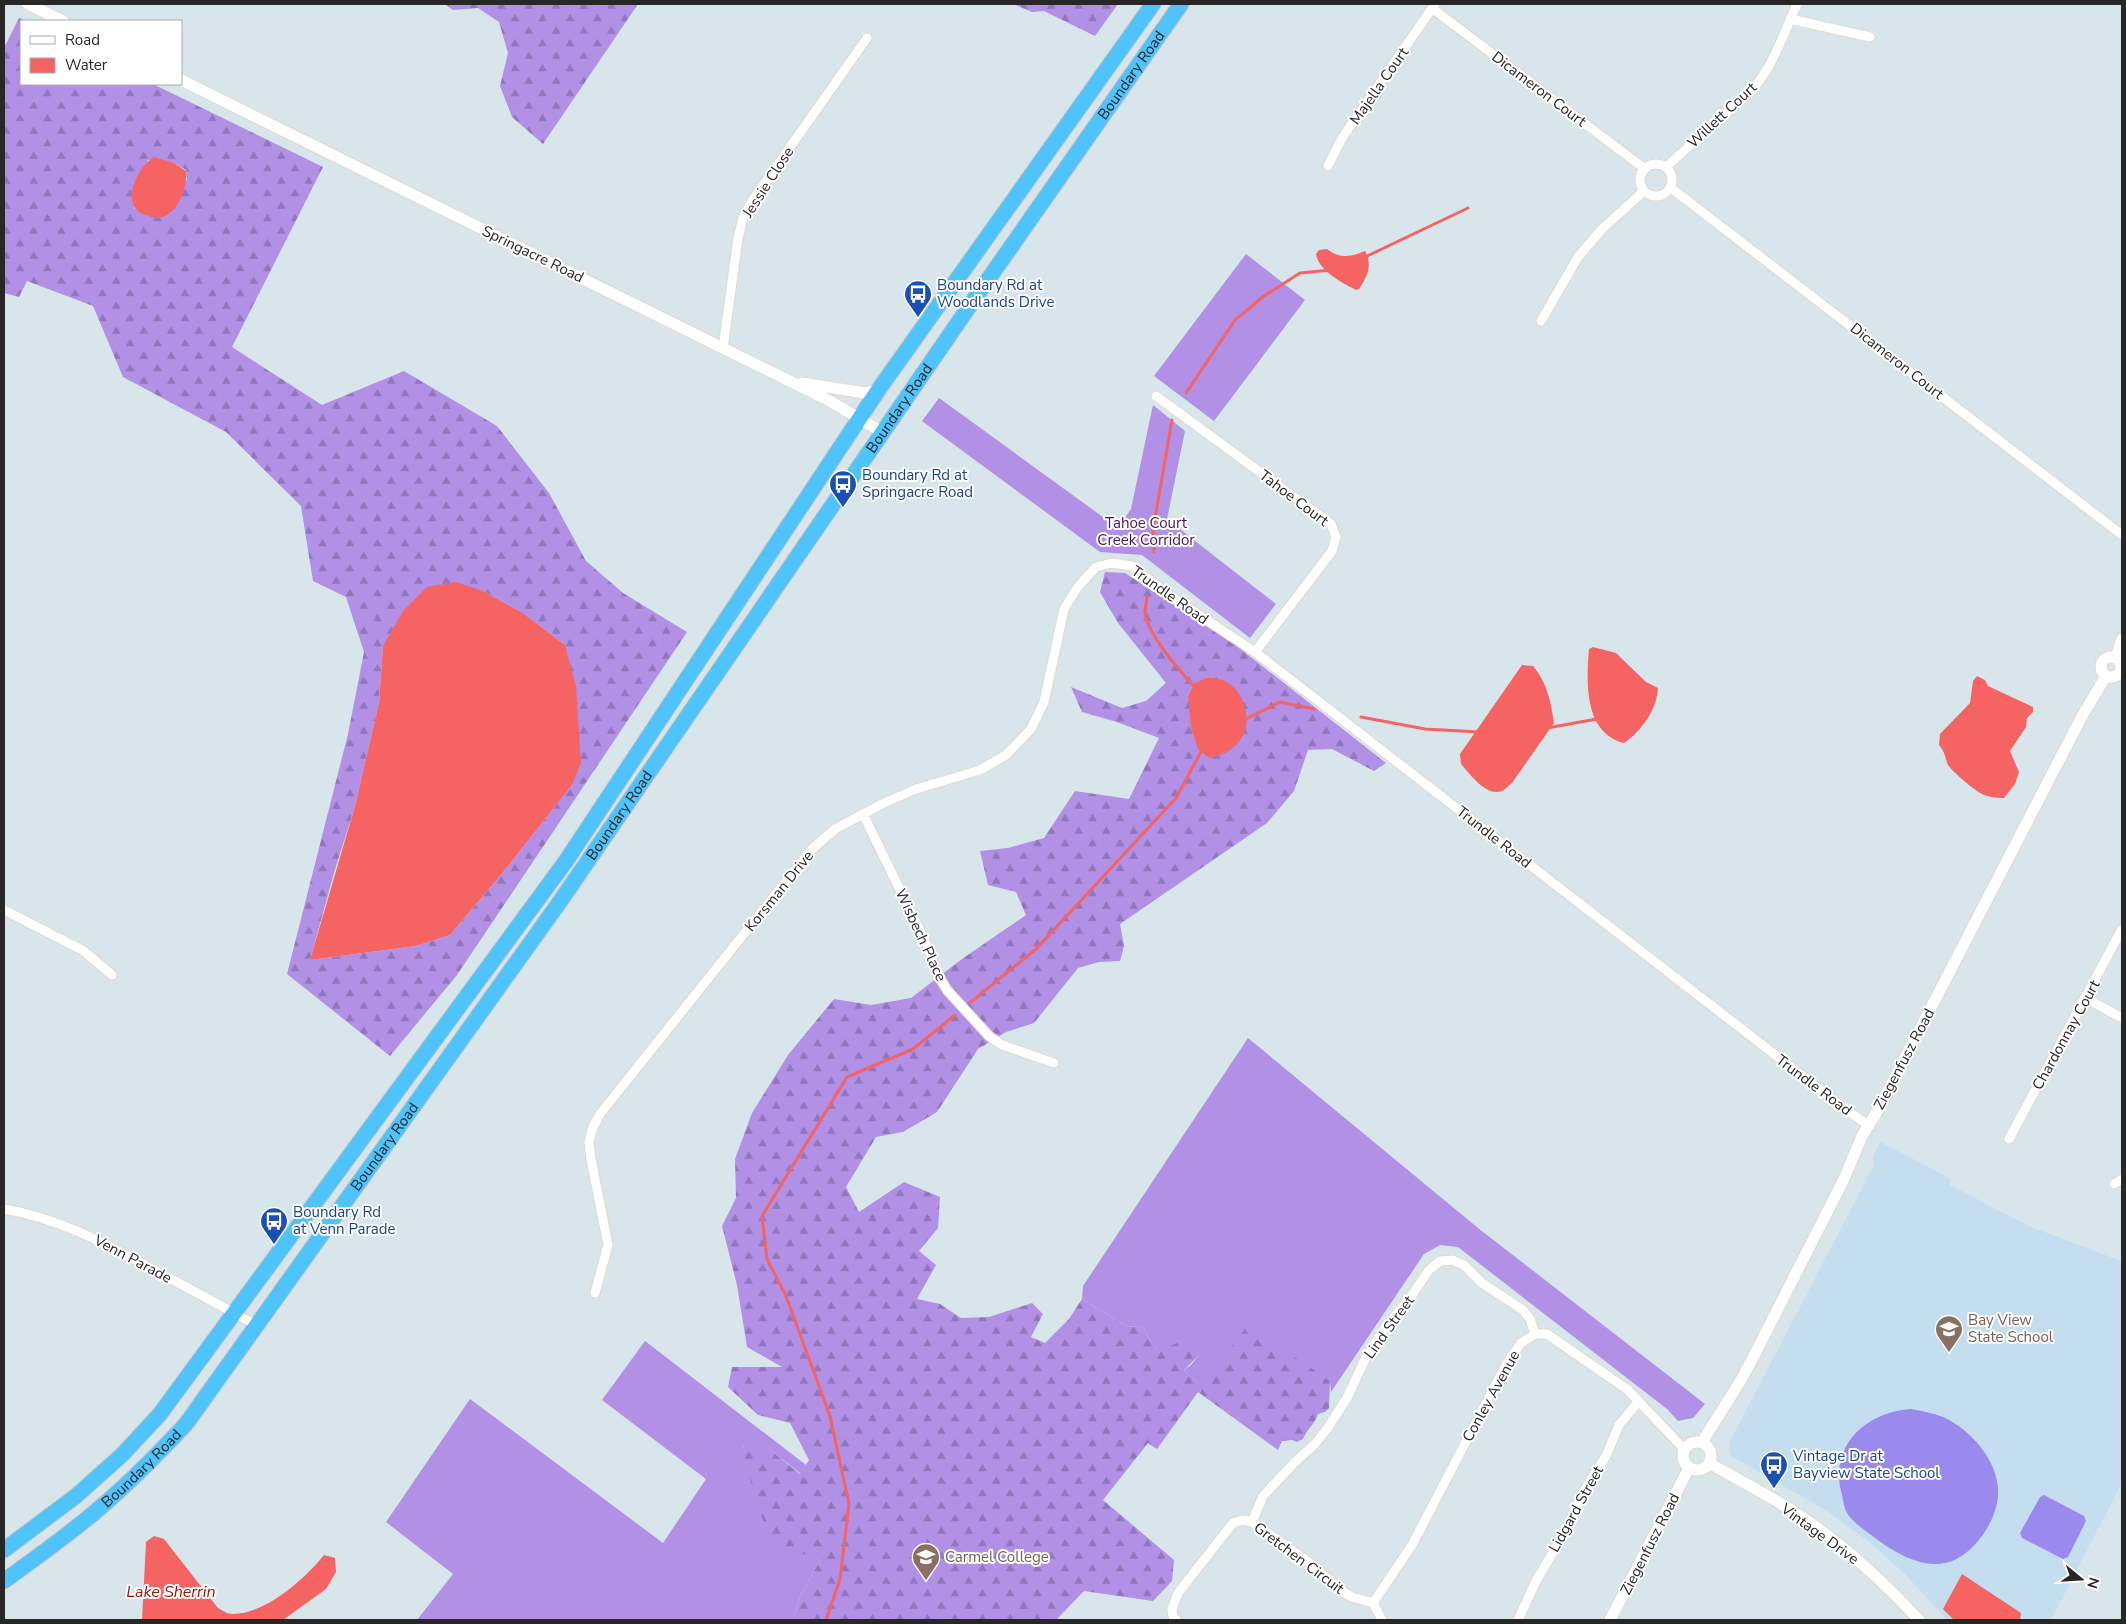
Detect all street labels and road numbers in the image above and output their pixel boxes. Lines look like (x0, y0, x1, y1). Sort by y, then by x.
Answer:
street label: Boundary Road (1093, 27, 1169, 124)
street label: Majella Court (1345, 43, 1414, 129)
street label: Dicameron Court (1488, 47, 1591, 132)
street label: Willett Court (1683, 77, 1762, 152)
street label: Jessie Close (737, 143, 798, 222)
street label: Springacre Road (479, 221, 587, 287)
street label: Dicameron Court (1846, 318, 1948, 404)
street label: Boundary Road (861, 360, 937, 457)
street label: Tahoe Court (1255, 465, 1333, 531)
street label: Trundle Road (1127, 561, 1213, 629)
street label: Boundary Road (581, 767, 657, 864)
street label: Trundle Road (1452, 801, 1536, 873)
street label: Korsman Drive (740, 846, 818, 936)
street label: Wisbech Place (891, 885, 951, 985)
street label: Chardonnay Court (2027, 976, 2105, 1094)
street label: Ziegenfusz Road (1869, 1005, 1939, 1113)
street label: Trundle Road (1772, 1050, 1856, 1120)
street label: Boundary Road (346, 1098, 423, 1195)
street label: Venn Parade (90, 1230, 175, 1288)
street label: Lind Street (1359, 1291, 1419, 1363)
street label: Conley Avenue (1458, 1347, 1524, 1445)
street label: Boundary Road (97, 1425, 186, 1512)
street label: Lidgard Street (1544, 1462, 1608, 1556)
street label: Ziegenfusz Road (1616, 1490, 1684, 1598)
street label: Vintage Drive (1776, 1498, 1863, 1569)
street label: Gretchen Circuit (1250, 1517, 1349, 1599)

